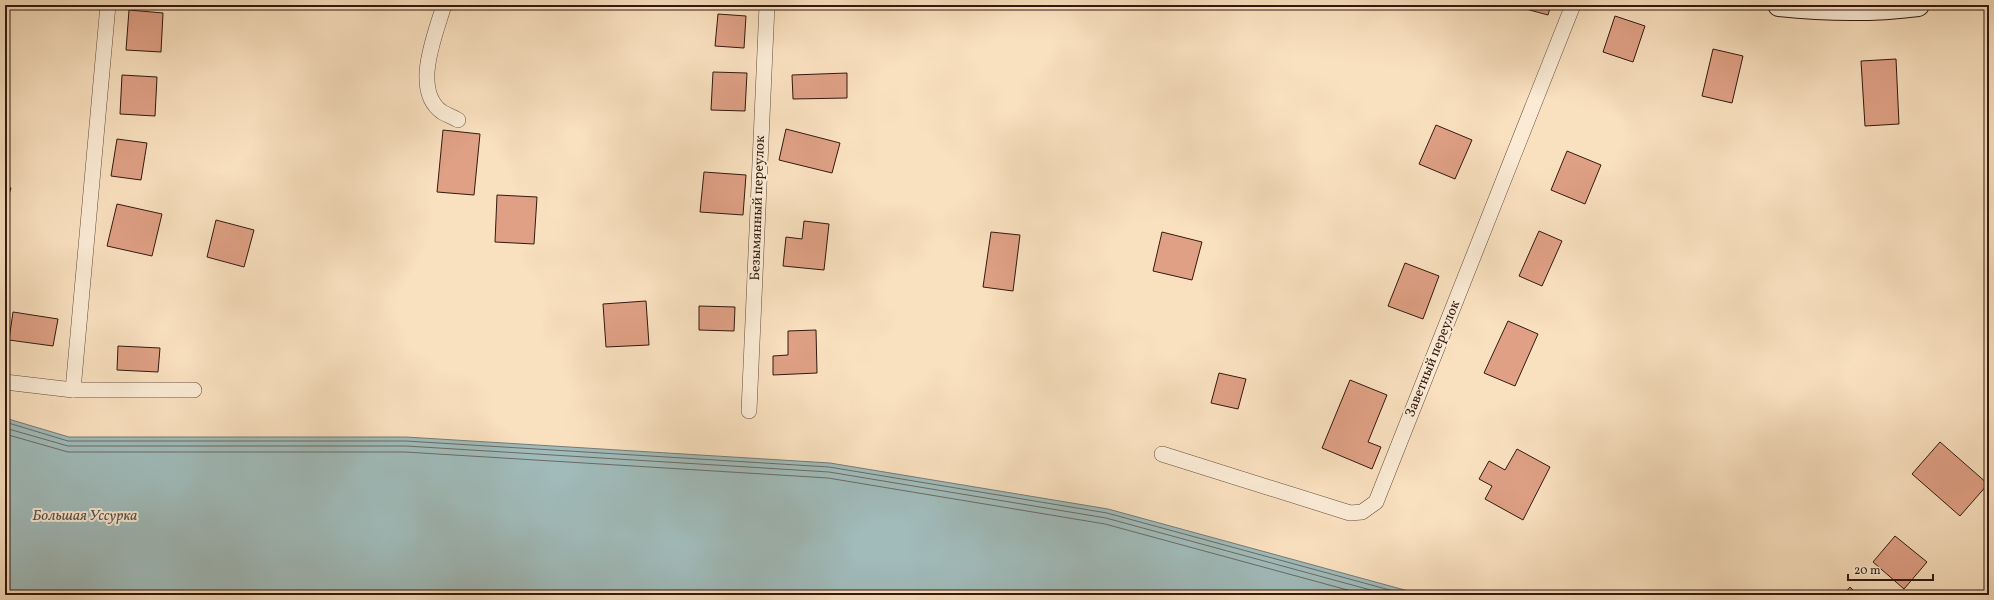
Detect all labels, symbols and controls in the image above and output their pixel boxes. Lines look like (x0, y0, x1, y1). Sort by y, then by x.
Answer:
street label: Безымянный переулок (746, 135, 770, 281)
street label: Заветный переулок (1401, 297, 1465, 420)
water label: Большая Уссурка (33, 506, 137, 527)
scale bar (1848, 556, 1933, 582)
text: 20 m (1854, 563, 1881, 579)

